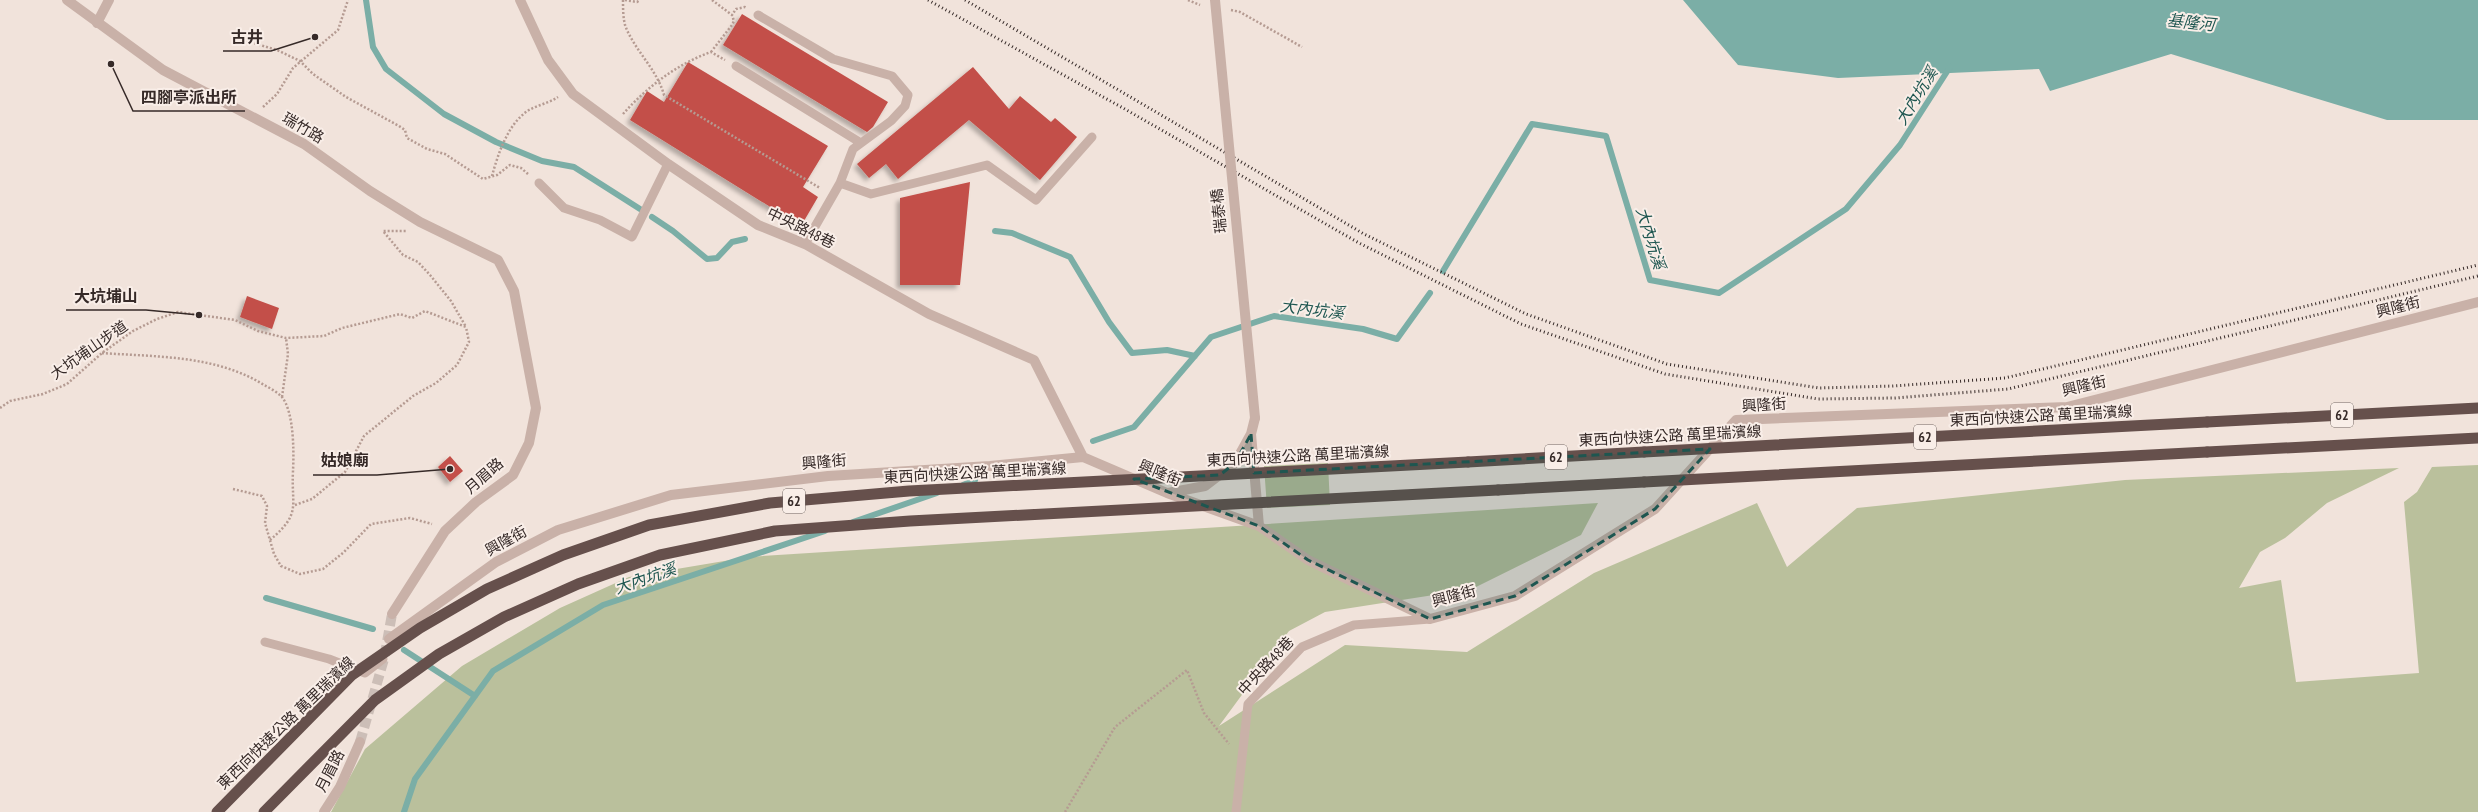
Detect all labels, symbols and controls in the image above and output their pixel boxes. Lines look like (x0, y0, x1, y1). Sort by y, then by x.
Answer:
water label: 基隆河 (2166, 10, 2219, 35)
callout: 古井 (223, 23, 271, 51)
text: 古井 (231, 27, 263, 47)
water label: 大內坑溪 (1891, 62, 1942, 128)
callout: 四腳亭派出所 (133, 83, 245, 111)
text: 四腳亭派出所 (141, 87, 237, 107)
street label: 瑞竹路 (279, 108, 327, 147)
street label: 瑞泰橋 (1207, 188, 1230, 234)
street label: 中央路48巷 (764, 203, 838, 252)
water label: 大內坑溪 (1632, 204, 1671, 273)
callout: 大坑埔山 (66, 282, 146, 310)
text: 大坑埔山 (74, 286, 138, 306)
street label: 興隆街 (2374, 292, 2422, 321)
water label: 大內坑溪 (1279, 295, 1347, 323)
street label: 大坑埔山步道 (46, 316, 131, 383)
street label: 興隆街 (2060, 371, 2108, 400)
street label: 興隆街 (1741, 393, 1787, 416)
street label: 東西向快速公路 萬里瑞濱線 (1949, 401, 2133, 430)
road number: 62 (2331, 403, 2353, 427)
street label: 東西向快速公路 萬里瑞濱線 (1578, 421, 1762, 450)
road number: 62 (1914, 425, 1936, 449)
street label: 東西向快速公路 萬里瑞濱線 (1206, 441, 1390, 470)
road number: 62 (1545, 445, 1567, 469)
callout: 姑娘廟 (313, 447, 377, 475)
text: 姑娘廟 (321, 450, 369, 470)
street label: 興隆街 (801, 450, 847, 473)
street label: 月眉路 (460, 454, 507, 498)
street label: 興隆街 (1136, 455, 1185, 490)
street label: 東西向快速公路 萬里瑞濱線 (883, 458, 1067, 487)
road number: 62 (783, 489, 805, 513)
street label: 興隆街 (481, 521, 530, 560)
water label: 大內坑溪 (611, 557, 680, 598)
street label: 興隆街 (1430, 581, 1478, 611)
street label: 中央路48巷 (1234, 632, 1298, 699)
street label: 東西向快速公路 萬里瑞濱線 (213, 652, 358, 793)
street label: 月眉路 (311, 746, 348, 795)

